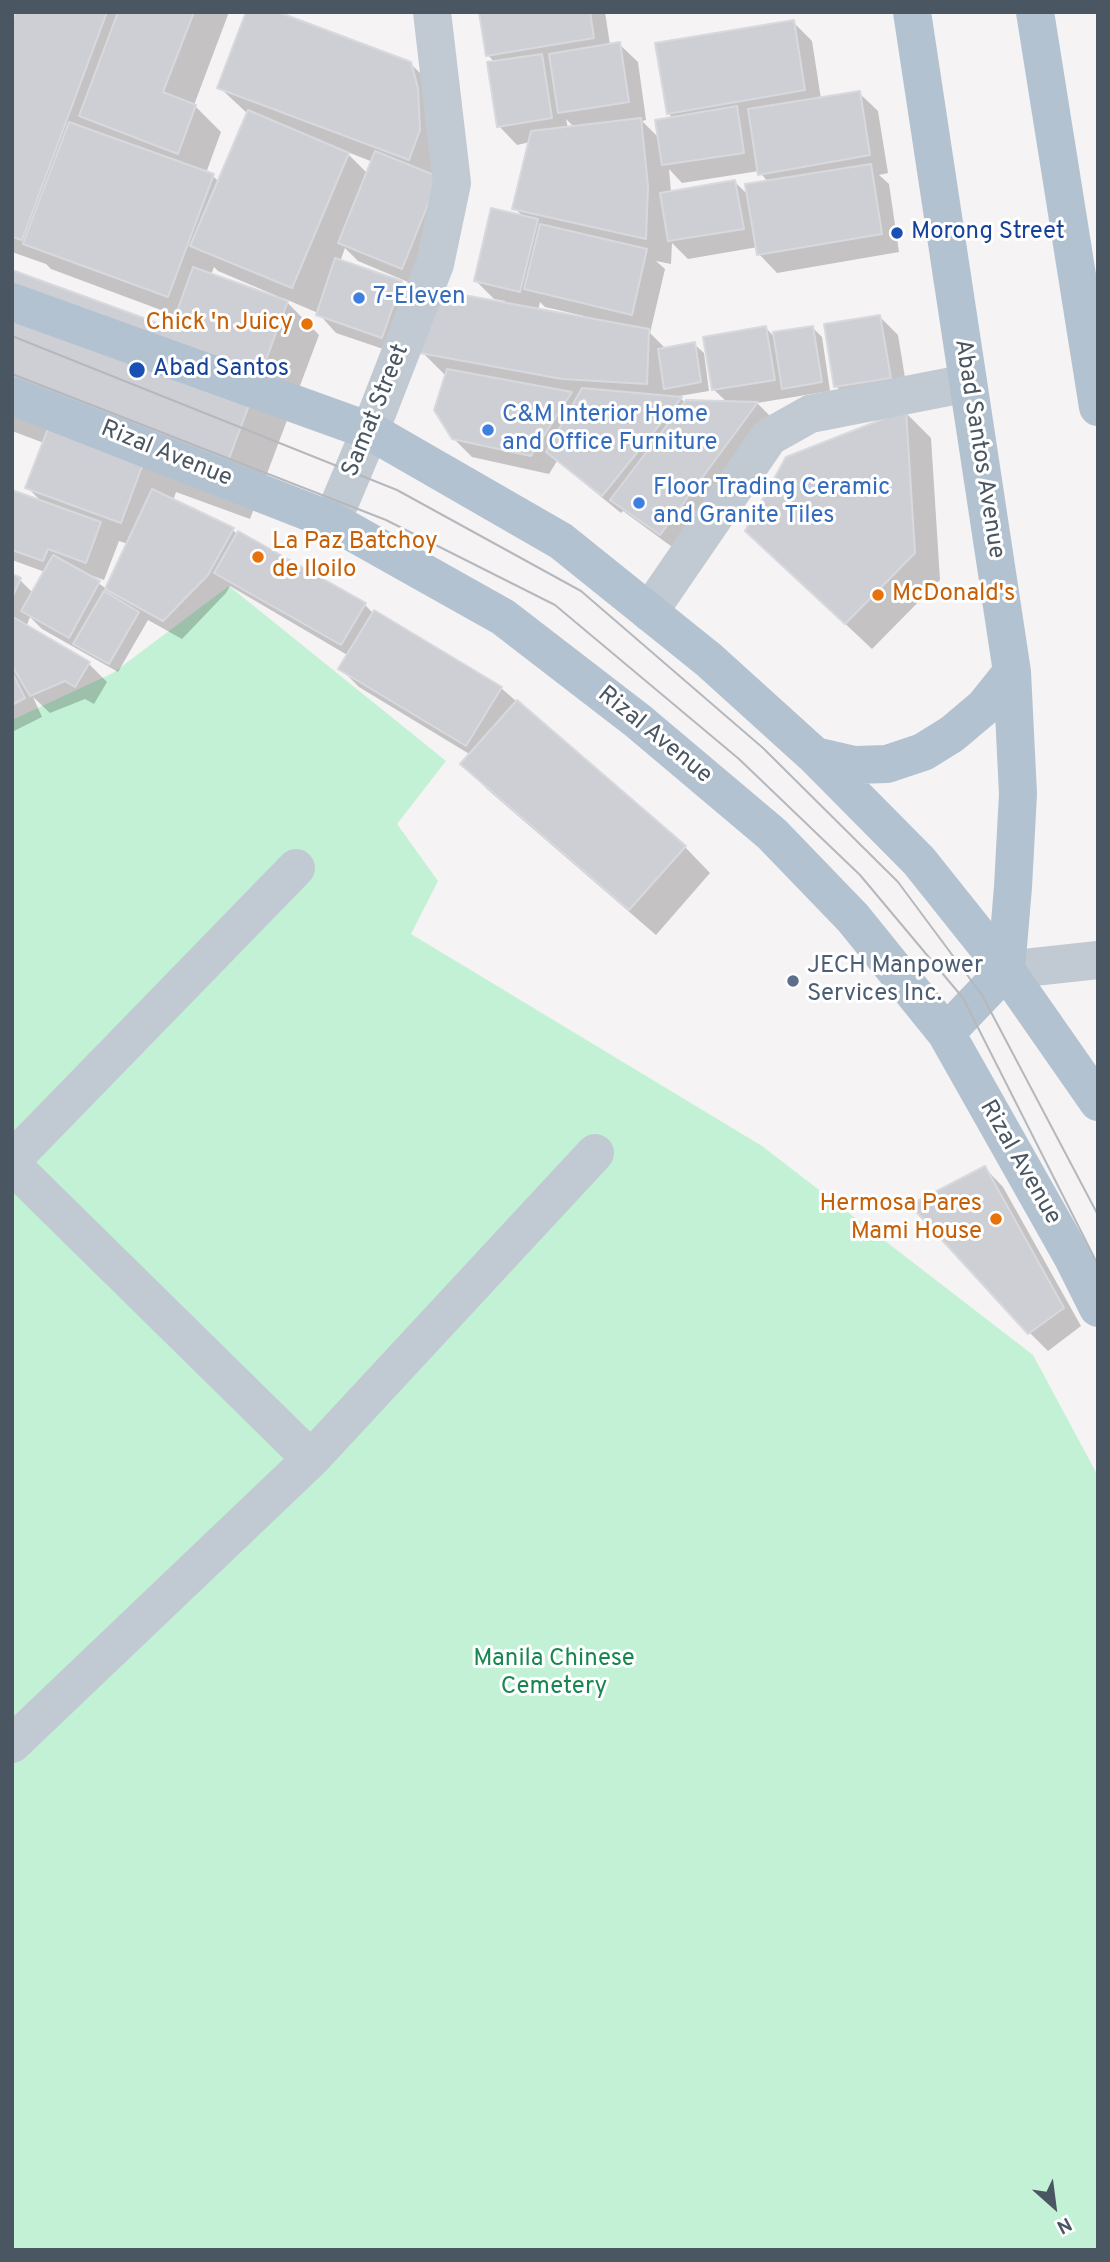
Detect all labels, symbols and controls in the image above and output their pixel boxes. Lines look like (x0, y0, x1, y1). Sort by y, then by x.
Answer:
place label: Morong Street (911, 219, 1065, 247)
marker: Morong Street (889, 225, 905, 241)
place label: 7-Eleven (373, 284, 466, 312)
marker: 7-Eleven (351, 290, 367, 306)
place label: Chick 'n Juicy (146, 310, 293, 338)
marker: Chick 'n Juicy (299, 316, 315, 332)
street label: Abad Santos Avenue (946, 337, 1010, 561)
street label: Samat Street (337, 340, 417, 482)
place label: Abad Santos (153, 356, 289, 384)
marker: Abad Santos (127, 360, 147, 380)
place label: C&M Interior Home and Office Furniture (502, 402, 717, 458)
street label: Rizal Avenue (96, 416, 236, 494)
marker: C&M Interior Home and Office Furniture (480, 422, 496, 438)
place label: Floor Trading Ceramic and Granite Tiles (653, 475, 890, 531)
marker: Floor Trading Ceramic and Granite Tiles (631, 495, 647, 511)
place label: La Paz Batchoy de Iloilo (272, 529, 438, 585)
marker: La Paz Batchoy de Iloilo (250, 549, 266, 565)
place label: McDonald's (892, 581, 1015, 609)
marker: McDonald's (870, 587, 886, 603)
street label: Rizal Avenue (591, 681, 717, 791)
place label: JECH Manpower Services Inc. (807, 953, 983, 1009)
marker: JECH Manpower Services Inc. (785, 973, 801, 989)
street label: Rizal Avenue (972, 1096, 1066, 1230)
place label: Hermosa Pares Mami House (819, 1191, 982, 1247)
marker: Hermosa Pares Mami House (988, 1211, 1004, 1227)
park label: Manila Chinese Cemetery (473, 1646, 635, 1702)
north arrow (1019, 2171, 1089, 2241)
text: N (1052, 2211, 1076, 2238)

